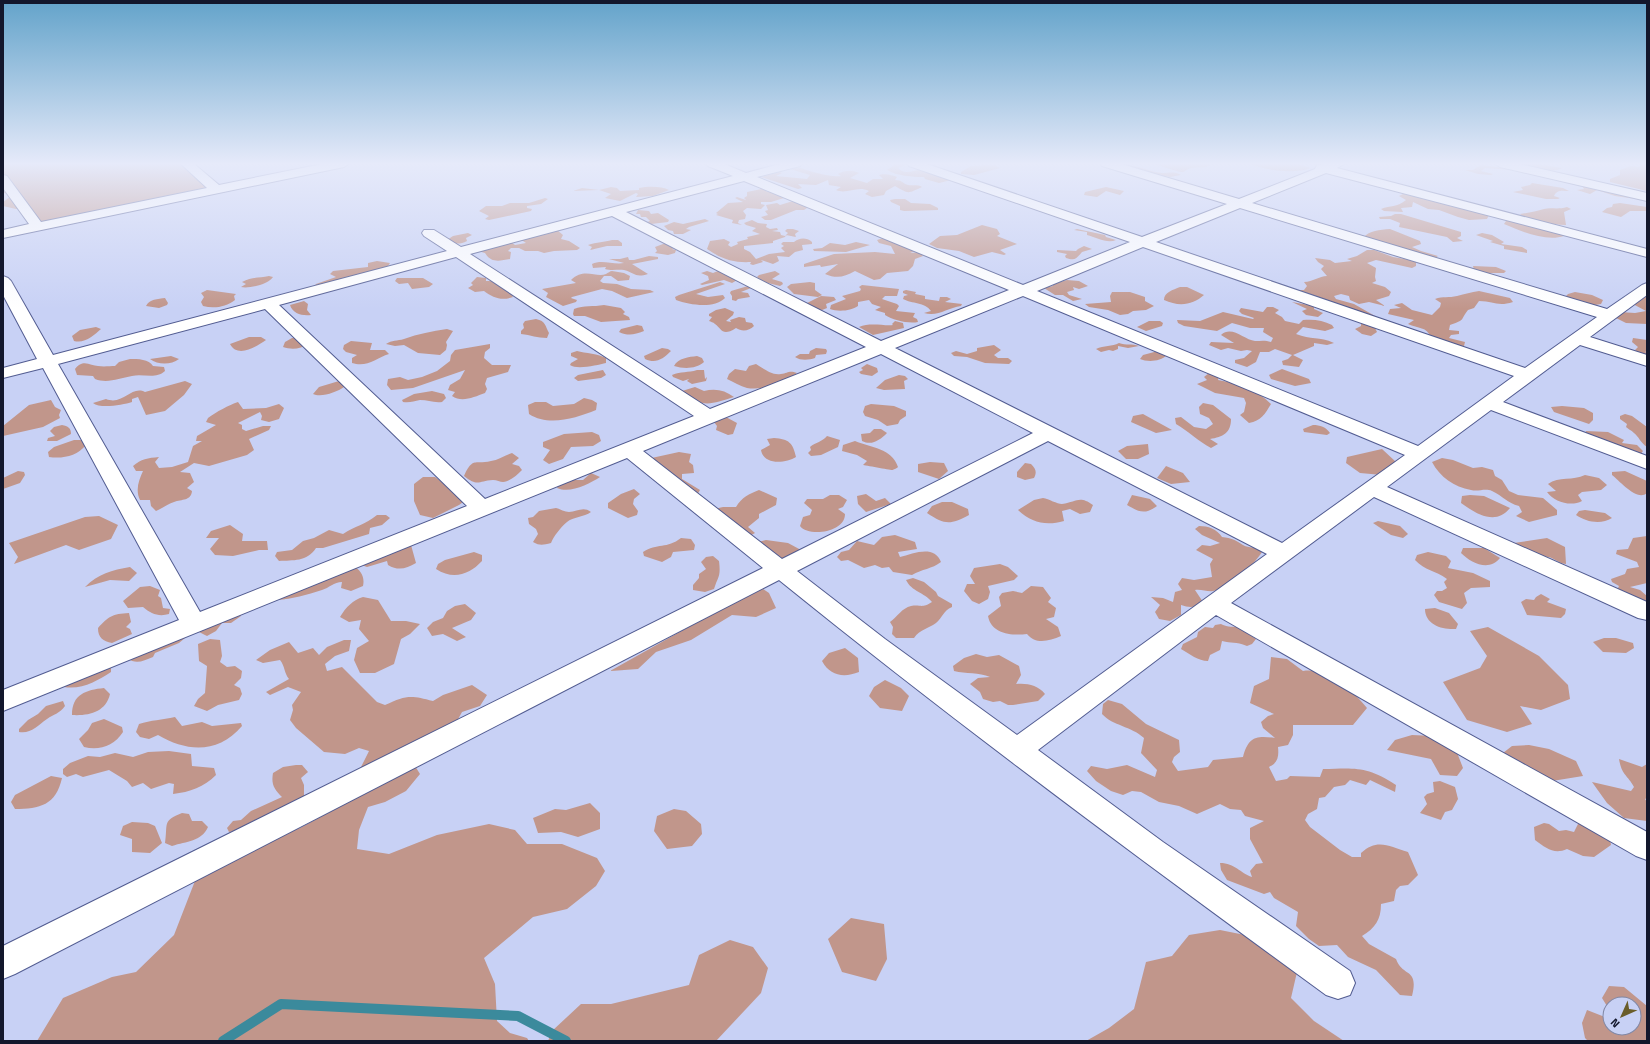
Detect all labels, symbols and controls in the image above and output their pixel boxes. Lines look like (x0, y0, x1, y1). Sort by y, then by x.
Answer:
north arrow (1602, 996, 1642, 1036)
text: N (1607, 1015, 1623, 1031)

